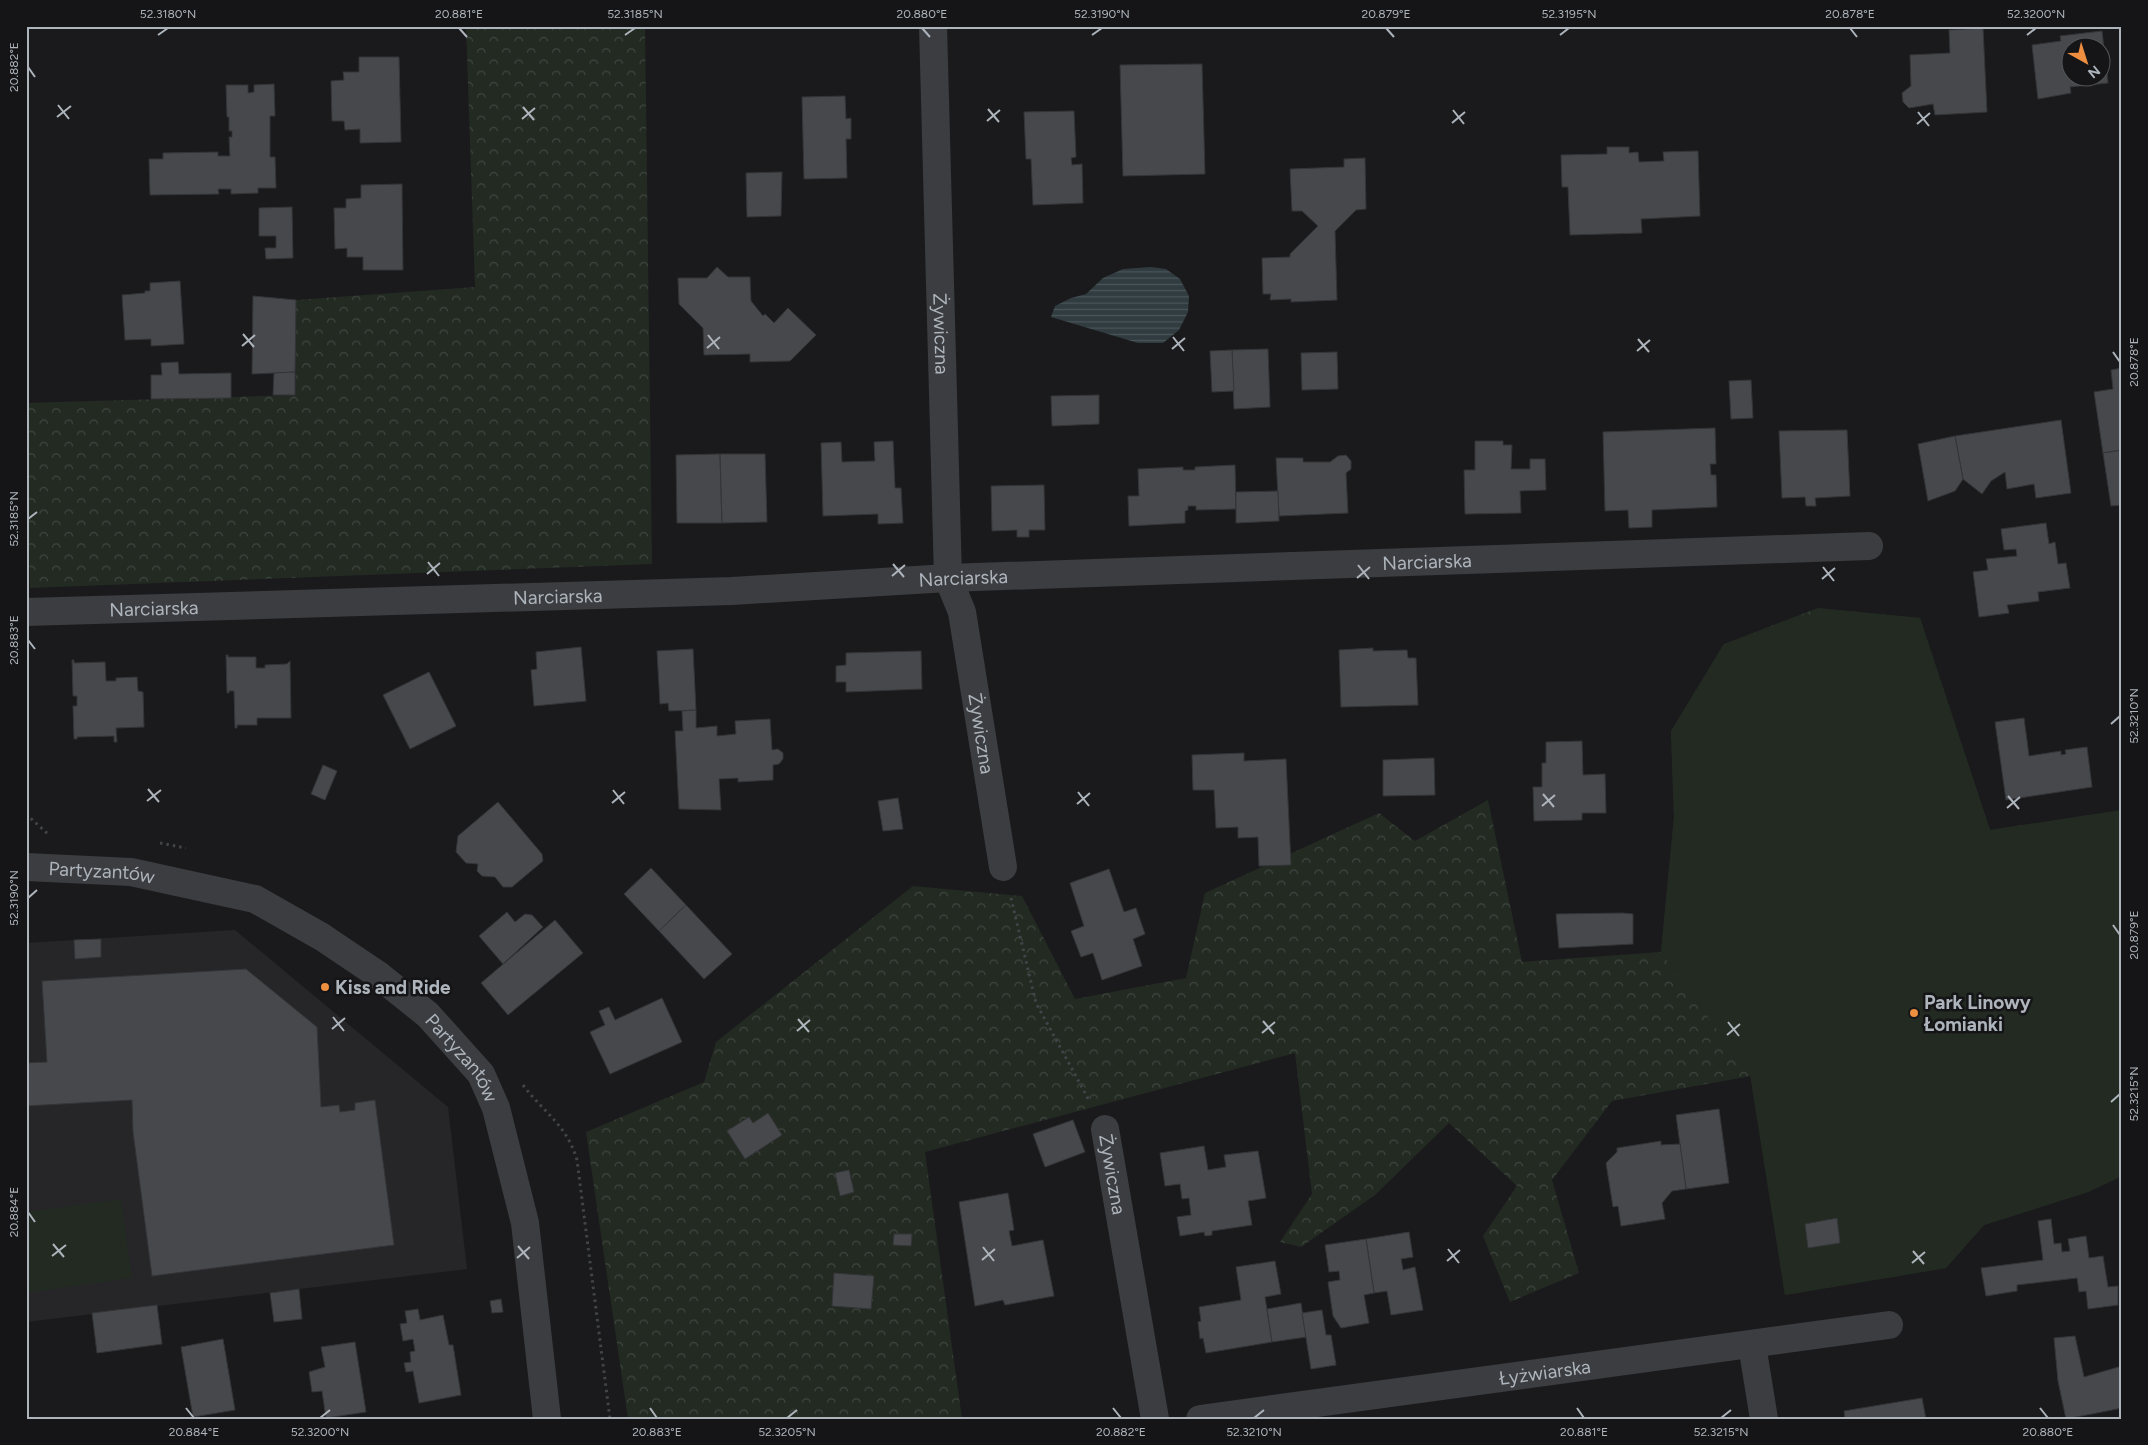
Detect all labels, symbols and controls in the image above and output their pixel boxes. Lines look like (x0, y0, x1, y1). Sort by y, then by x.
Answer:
text: 52.3180°N (140, 7, 196, 21)
text: 20.881°E (435, 7, 483, 21)
text: 52.3185°N (607, 7, 663, 21)
text: 20.880°E (897, 7, 947, 21)
text: 52.3190°N (1074, 7, 1130, 21)
text: 20.879°E (1361, 7, 1411, 21)
text: 52.3195°N (1542, 7, 1597, 21)
text: 20.878°E (1825, 7, 1875, 21)
text: 52.3200°N (2007, 7, 2065, 21)
north arrow (2060, 38, 2110, 88)
text: 20.882°E (7, 42, 21, 92)
text: N (2084, 62, 2103, 82)
street label: Żywiczna (928, 293, 953, 375)
text: 20.878°E (2127, 337, 2141, 387)
text: 52.3185°N (7, 491, 21, 547)
street label: Narciarska (1382, 549, 1472, 575)
street label: Narciarska (918, 565, 1008, 592)
street label: Narciarska (513, 584, 603, 610)
street label: Narciarska (109, 596, 199, 622)
text: 20.883°E (7, 615, 21, 665)
text: 52.3210°N (2127, 688, 2141, 744)
street label: Żywiczna (963, 692, 999, 776)
street label: Partyzantów (48, 857, 157, 889)
text: 52.3190°N (7, 870, 21, 926)
text: 20.879°E (2127, 910, 2141, 960)
place label: Kiss and Ride (335, 976, 451, 999)
marker: Kiss and Ride (319, 981, 331, 993)
place label: Park Linowy Łomianki (1924, 991, 2031, 1036)
marker: Park Linowy Łomianki (1908, 1007, 1920, 1019)
street label: Partyzantów (420, 1009, 503, 1106)
text: 52.3215°N (2127, 1067, 2141, 1121)
street label: Żywiczna (1094, 1132, 1131, 1217)
text: 20.884°E (7, 1187, 21, 1237)
street label: Łyżwiarska (1498, 1355, 1592, 1390)
text: 20.884°E (169, 1425, 219, 1439)
text: 52.3200°N (291, 1425, 349, 1439)
text: 20.883°E (632, 1425, 682, 1439)
text: 52.3205°N (758, 1425, 816, 1439)
text: 20.882°E (1096, 1425, 1146, 1439)
text: 52.3210°N (1226, 1425, 1282, 1439)
text: 20.881°E (1560, 1425, 1608, 1439)
text: 52.3215°N (1694, 1425, 1748, 1439)
text: 20.880°E (2023, 1425, 2073, 1439)

